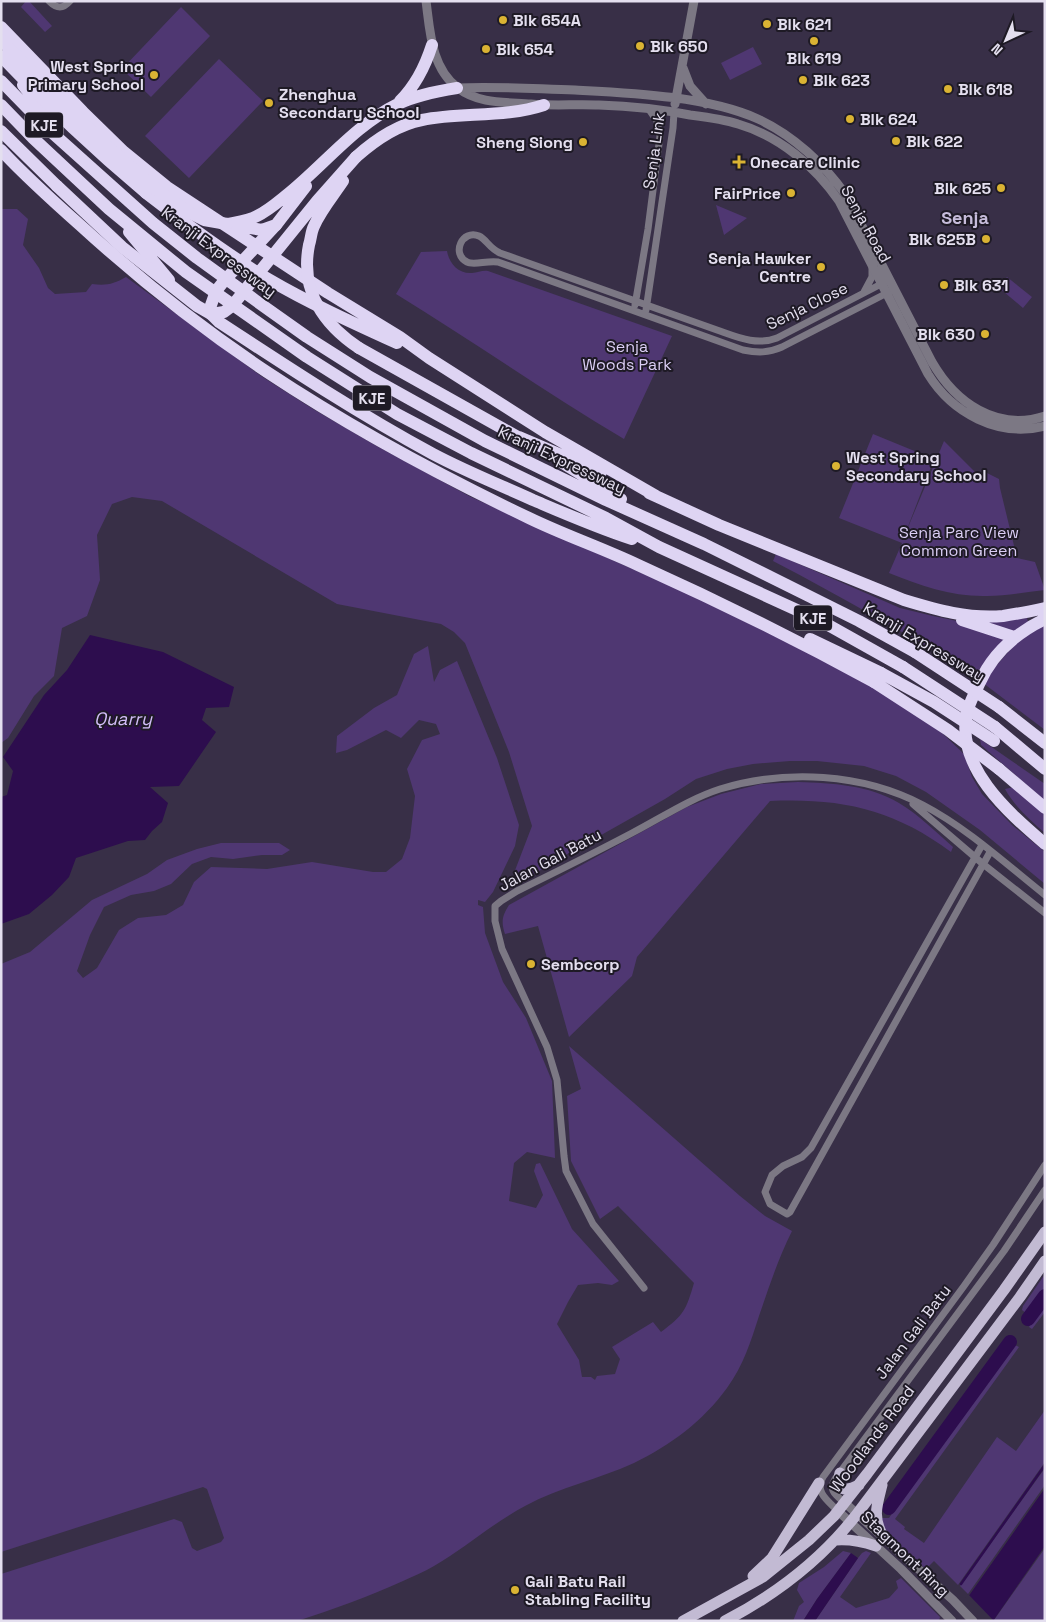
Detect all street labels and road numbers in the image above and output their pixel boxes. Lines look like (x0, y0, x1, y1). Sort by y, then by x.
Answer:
street label: Senja Link (638, 111, 670, 191)
road number: KJE (25, 112, 63, 138)
street label: Senja Road (836, 181, 896, 267)
street label: Kranji Expressway (157, 202, 281, 302)
street label: Senja Close (763, 277, 851, 335)
road number: KJE (353, 386, 391, 410)
street label: Kranji Expressway (495, 421, 629, 499)
street label: Kranji Expressway (859, 597, 989, 687)
road number: KJE (794, 606, 832, 630)
street label: Jalan Gali Batu (495, 824, 605, 896)
street label: Jalan Gali Batu (870, 1280, 956, 1384)
street label: Woodlands Road (825, 1381, 919, 1497)
street label: Stagmont Ring (856, 1506, 954, 1602)

